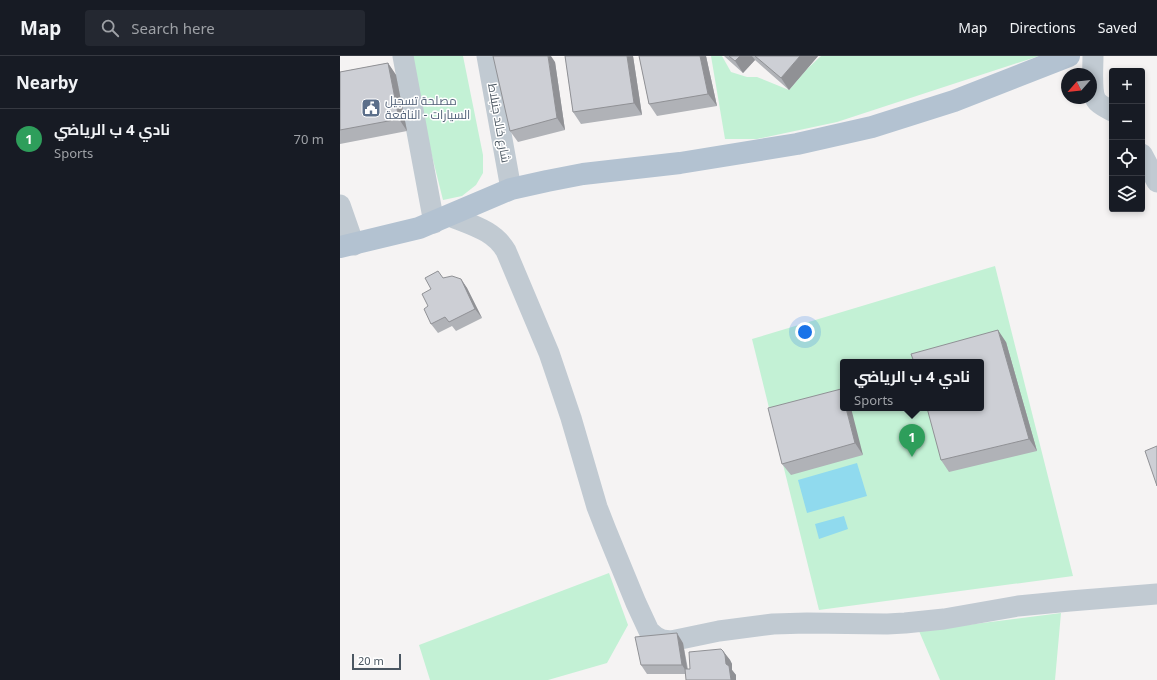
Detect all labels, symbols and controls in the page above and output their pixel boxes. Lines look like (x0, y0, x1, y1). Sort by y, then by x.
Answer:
search box (85, 10, 365, 46)
text: Map (20, 15, 61, 41)
icon: search (99, 17, 121, 39)
text: Search here (131, 18, 215, 38)
text: Map (958, 18, 987, 37)
text: Directions (1009, 18, 1076, 37)
text: Saved (1098, 18, 1137, 37)
north arrow (1061, 68, 1097, 104)
map controls (1109, 68, 1145, 212)
button: + (1109, 68, 1145, 104)
text: Nearby (16, 71, 78, 94)
street label: شارع خالد جنبلاط (484, 82, 515, 164)
place label: مصلحة تسجيل السيارات - النافعة (385, 92, 470, 123)
public building icon: مصلحة تسجيل السيارات - النافعة (360, 97, 382, 119)
button: − (1109, 104, 1145, 140)
text: نادي 4 ب الرياضي (54, 119, 170, 139)
text: 1 (25, 130, 33, 148)
text: 70 m (294, 130, 324, 148)
button: locate (1109, 140, 1145, 176)
text: Sports (54, 144, 93, 162)
button: layers (1109, 176, 1145, 212)
your location (795, 322, 815, 342)
popup (840, 359, 984, 411)
text: نادي 4 ب الرياضي (854, 366, 970, 386)
text: Sports (854, 391, 893, 409)
pin: 1 (899, 424, 925, 457)
scale bar (352, 652, 401, 671)
text: 20 m (358, 653, 384, 668)

